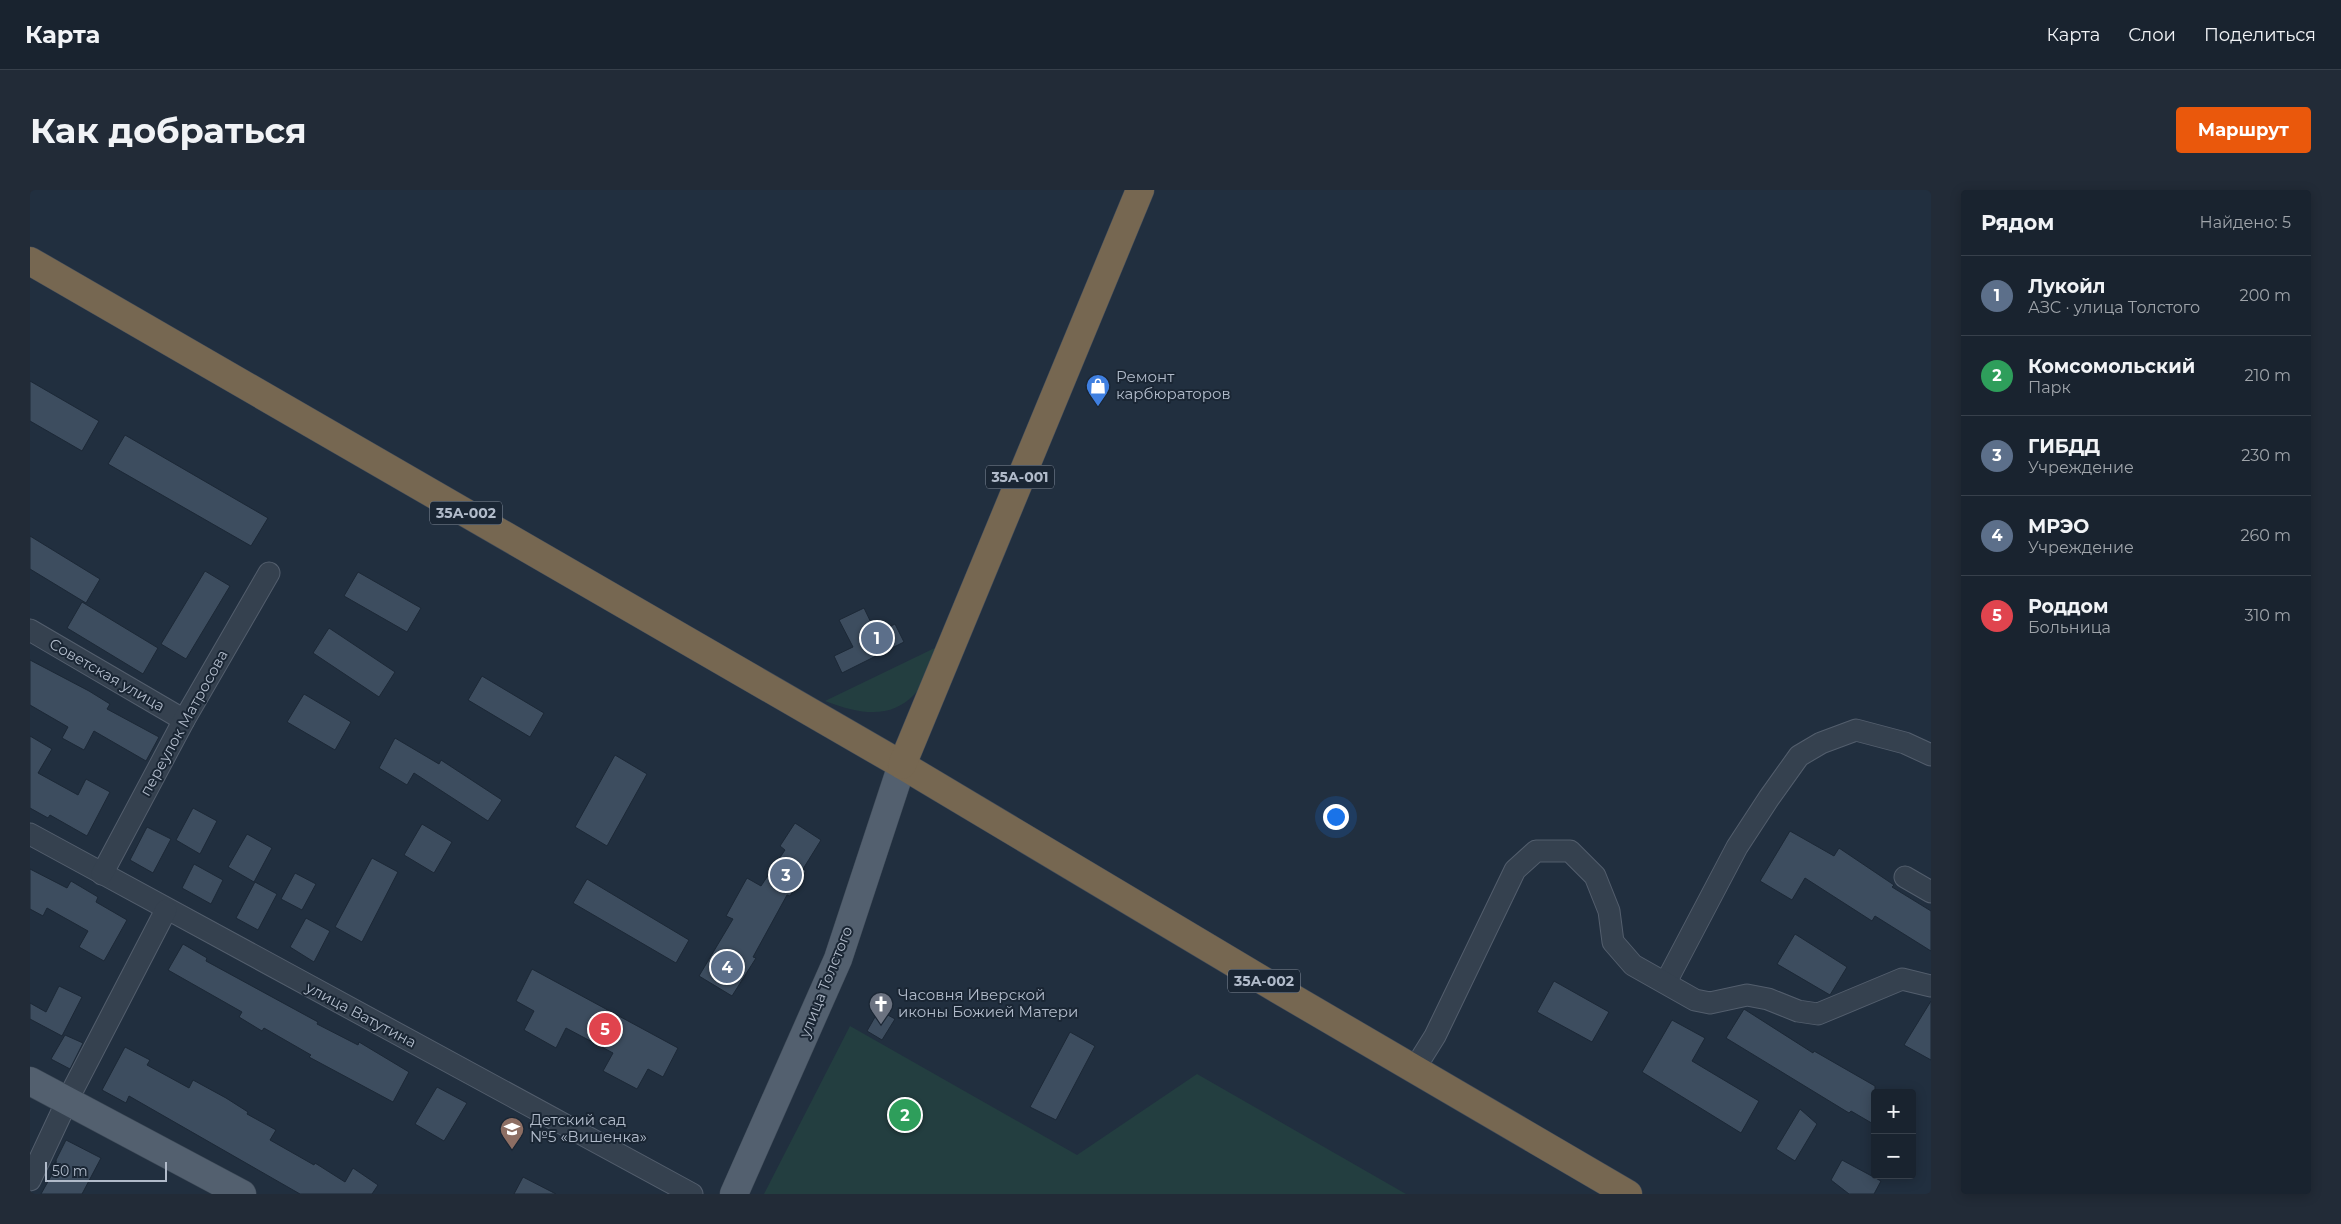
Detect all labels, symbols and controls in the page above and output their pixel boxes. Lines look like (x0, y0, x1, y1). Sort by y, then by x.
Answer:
text: Карта (25, 20, 100, 49)
text: Карта (2046, 24, 2100, 46)
text: Слои (2128, 24, 2176, 46)
text: Поделиться (2204, 24, 2316, 46)
button: Маршрут (2176, 107, 2311, 153)
text: Как добраться (30, 109, 307, 152)
text: Рядом (1981, 210, 2054, 235)
text: Найдено: 5 (2200, 213, 2291, 232)
text: Лукойл (2028, 275, 2105, 298)
text: 1 (1994, 286, 2000, 305)
text: 200 m (2240, 286, 2291, 305)
text: АЗС · улица Толстого (2028, 298, 2200, 317)
text: Комсомольский (2028, 355, 2195, 378)
text: 2 (1992, 366, 2002, 385)
text: 210 m (2244, 366, 2291, 385)
place label: Ремонт карбюраторов (1116, 367, 1231, 403)
shop icon: Ремонт карбюраторов (1085, 373, 1111, 407)
text: Парк (2028, 378, 2071, 397)
text: ГИБДД (2028, 435, 2100, 458)
text: 3 (1992, 446, 2002, 465)
text: 230 m (2241, 446, 2291, 465)
text: Учреждение (2028, 458, 2134, 477)
road number: 35А-001 (986, 466, 1054, 488)
road number: 35А-002 (430, 502, 502, 524)
text: МРЭО (2028, 515, 2089, 538)
text: 4 (1991, 526, 2003, 545)
text: 260 m (2240, 526, 2291, 545)
text: Учреждение (2028, 538, 2134, 557)
text: Роддом (2028, 595, 2108, 618)
text: 5 (1992, 606, 2002, 625)
text: 310 m (2244, 606, 2291, 625)
text: Больница (2028, 618, 2111, 637)
pin: 1 (861, 619, 893, 657)
street label: Советская улица (46, 634, 168, 715)
street label: переулок Матросова (135, 646, 232, 799)
your location (1323, 804, 1349, 830)
pin: 3 (770, 856, 802, 894)
street label: улица Толстого (794, 923, 857, 1041)
pin: 4 (711, 948, 743, 986)
road number: 35А-002 (1228, 969, 1300, 992)
street label: улица Ватутина (302, 977, 420, 1052)
place label: Часовня Иверской иконы Божией Матери (898, 985, 1078, 1021)
church icon: Часовня Иверской иконы Божией Матери (868, 991, 894, 1025)
pin: 5 (589, 1010, 621, 1048)
map controls (1871, 1089, 1916, 1179)
button: + (1871, 1089, 1916, 1134)
pin: 2 (889, 1096, 921, 1134)
place label: Детский сад №5 «Вишенка» (530, 1110, 647, 1146)
school or university icon: Детский сад №5 «Вишенка» (499, 1116, 525, 1150)
button: − (1871, 1134, 1916, 1179)
scale bar (45, 1159, 168, 1182)
text: 50 m (52, 1162, 88, 1180)

